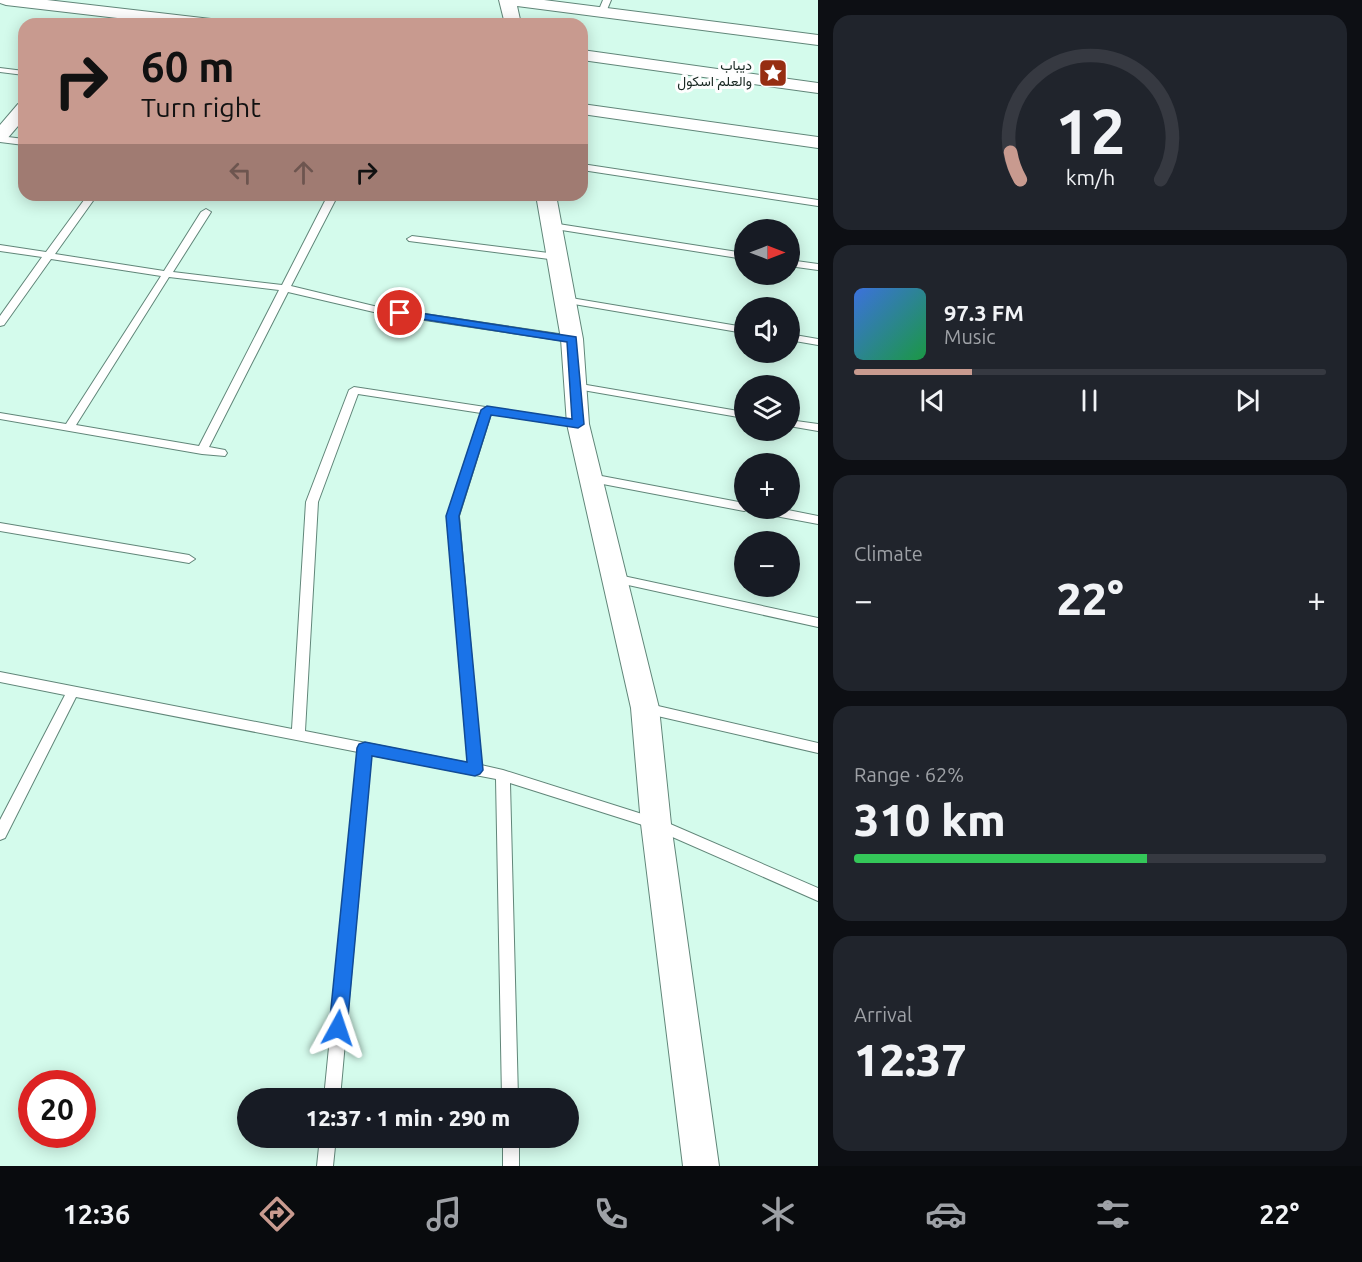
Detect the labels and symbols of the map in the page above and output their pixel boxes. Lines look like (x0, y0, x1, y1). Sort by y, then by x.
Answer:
place label: ديباب والعلم اسكول (677, 57, 752, 91)
place icon: ديباب والعلم اسكول (757, 57, 789, 89)
north arrow (734, 219, 800, 285)
pin (374, 287, 425, 338)
position arrow (306, 996, 370, 1060)
speed limit sign: 20 (18, 1070, 96, 1148)

